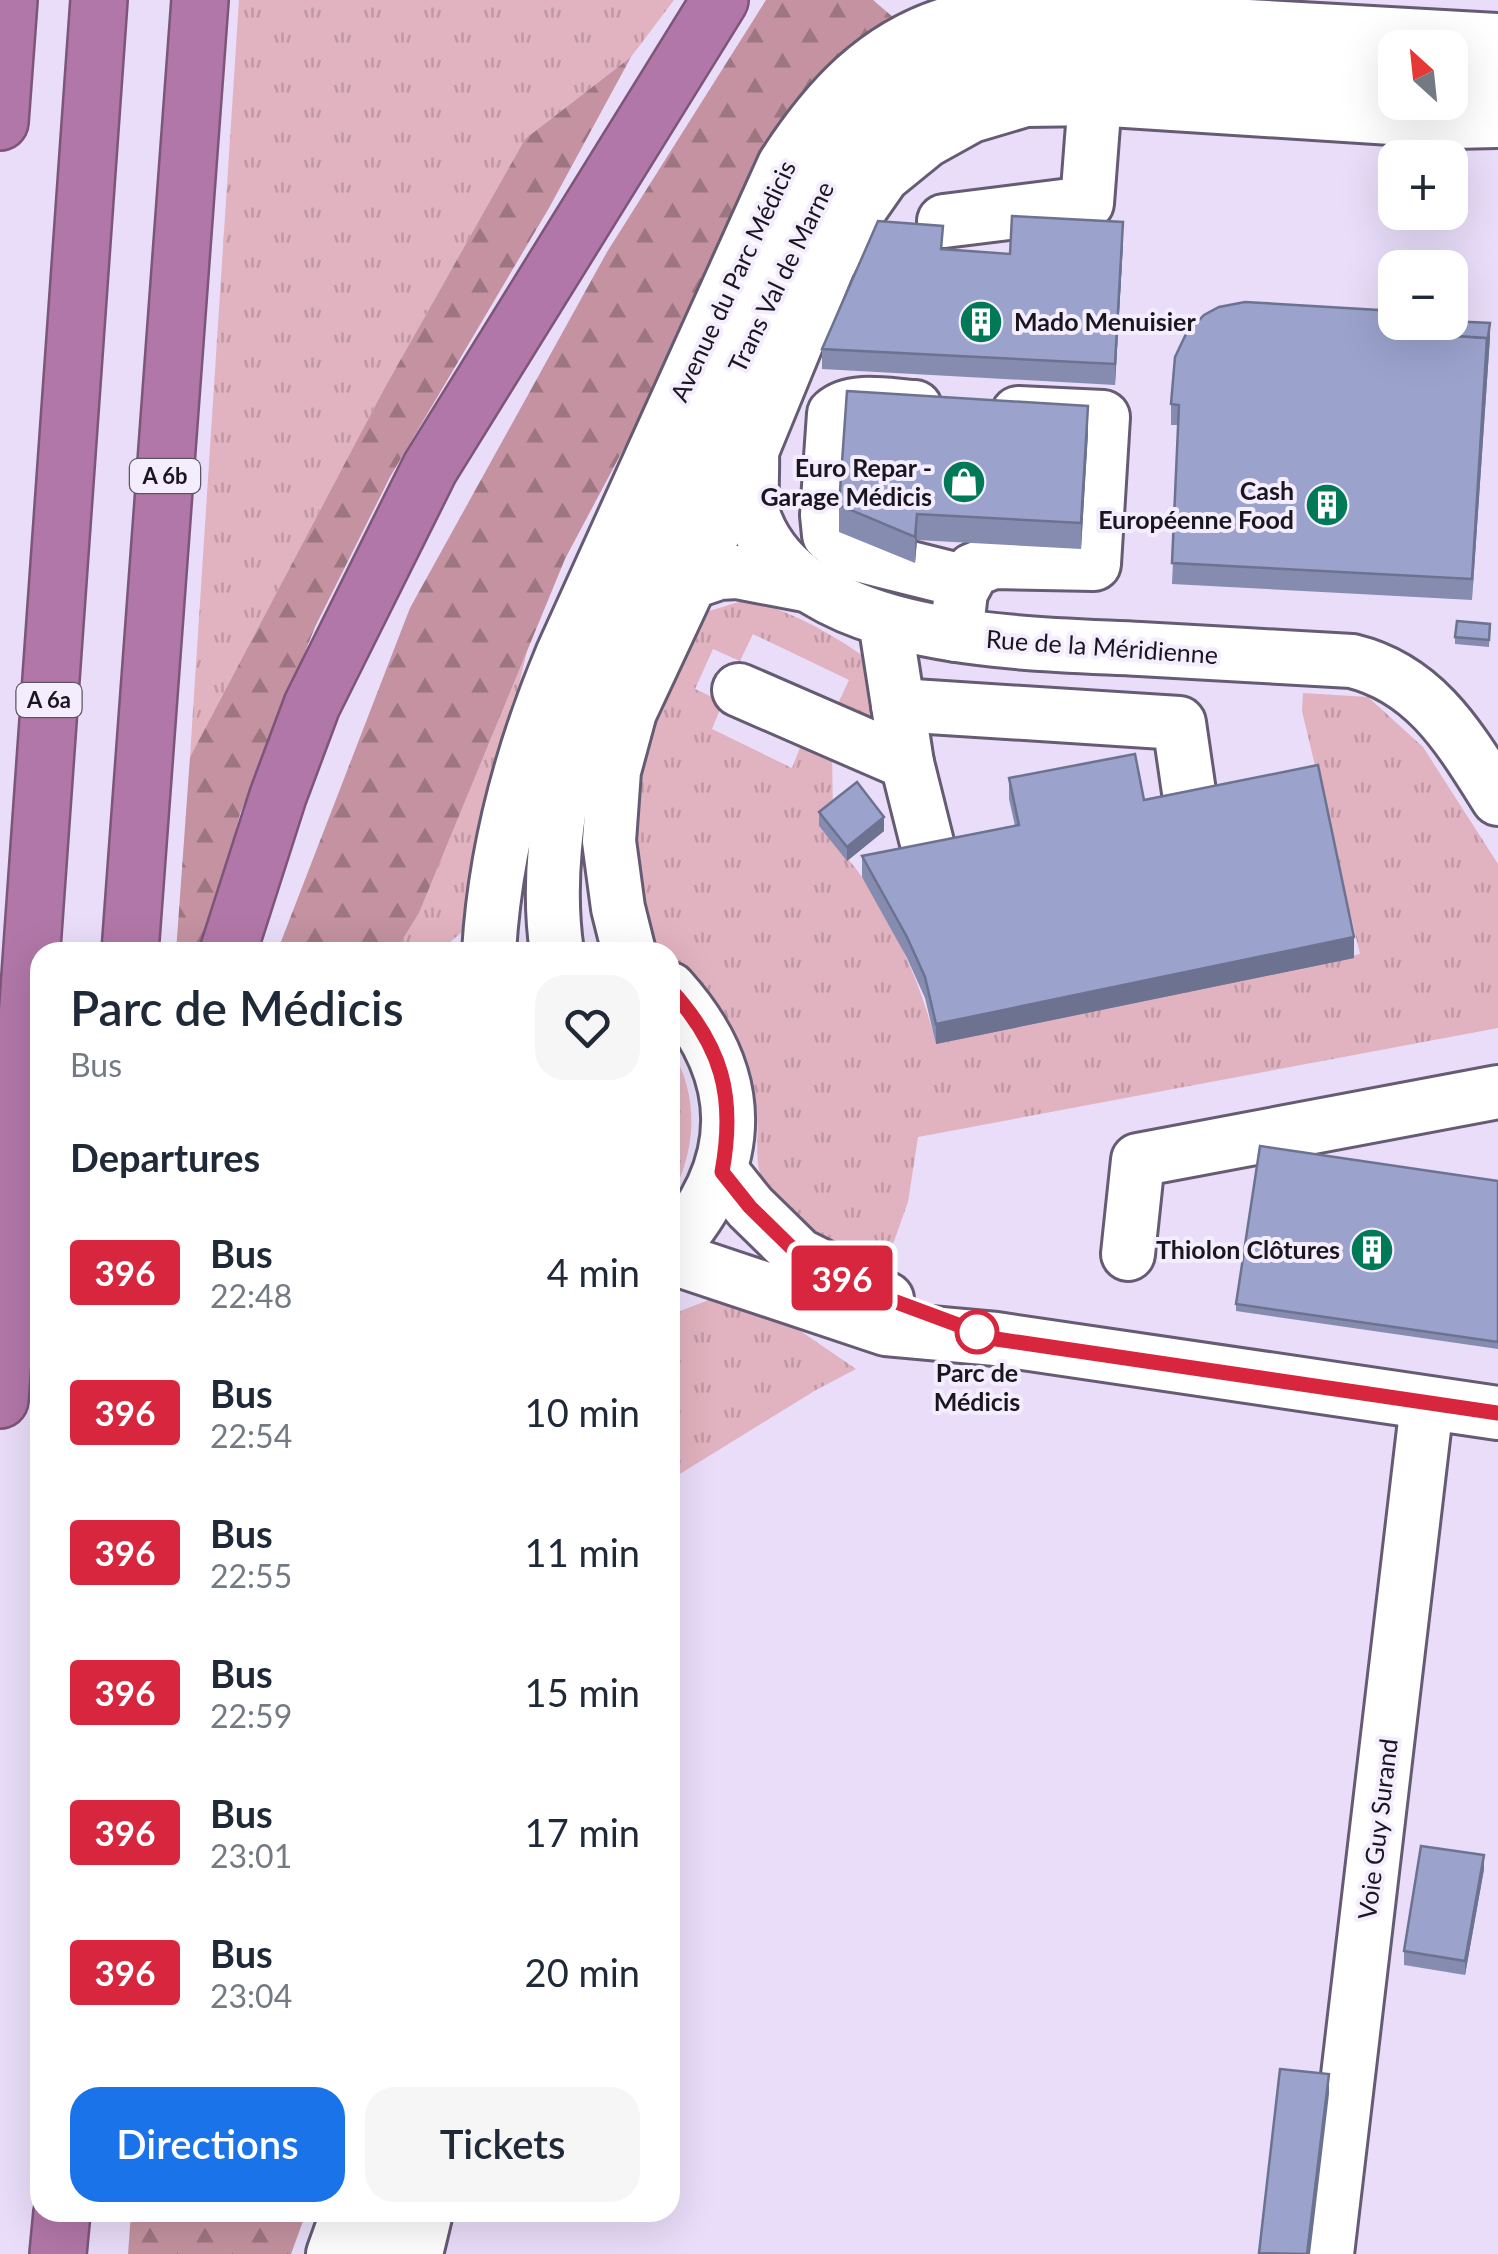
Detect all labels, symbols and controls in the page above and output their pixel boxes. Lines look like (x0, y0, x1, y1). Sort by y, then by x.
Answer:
north arrow (1378, 30, 1468, 120)
map controls (1378, 30, 1468, 340)
button: + (1378, 140, 1468, 230)
street label: Avenue du Parc Médicis (663, 155, 801, 406)
street label: Trans Val de Marne (721, 176, 839, 377)
button: − (1378, 250, 1468, 340)
building icon: Mado Menuisier (958, 299, 1004, 345)
place label: Mado Menuisier (1014, 306, 1196, 336)
place label: Euro Repar - Garage Médicis (760, 452, 932, 511)
road number: A 6b (130, 459, 200, 493)
shop icon: Euro Repar - Garage Médicis (941, 459, 987, 505)
place label: Cash Européenne Food (1098, 475, 1294, 534)
building icon: Cash Européenne Food (1304, 482, 1350, 528)
street label: Rue de la Méridienne (985, 623, 1219, 669)
road number: A 6a (17, 683, 82, 717)
button: heart (535, 975, 640, 1080)
text: Parc de Médicis (70, 979, 404, 1036)
text: Bus (70, 1045, 122, 1084)
text: Departures (70, 1134, 260, 1180)
building icon: Thiolon Clôtures (1349, 1227, 1395, 1273)
text: Bus (210, 1230, 273, 1276)
place label: Thiolon Clôtures (1156, 1234, 1340, 1264)
line badge: 396 (784, 1246, 900, 1310)
text: 4 min (547, 1249, 640, 1295)
text: 396 (95, 1251, 155, 1293)
text: 396 (812, 1257, 872, 1299)
text: 22:48 (210, 1276, 292, 1315)
marker: Parc de Médicis (956, 1311, 998, 1353)
place label: Parc de Médicis (934, 1357, 1020, 1416)
text: Bus (210, 1370, 273, 1416)
text: 10 min (525, 1389, 640, 1435)
text: 396 (95, 1391, 155, 1433)
text: 22:54 (210, 1416, 292, 1455)
text: Bus (210, 1510, 273, 1556)
text: 11 min (525, 1529, 640, 1575)
text: 396 (95, 1531, 155, 1573)
text: 22:55 (210, 1556, 292, 1595)
text: Bus (210, 1650, 273, 1696)
text: 15 min (525, 1669, 640, 1715)
text: 396 (95, 1671, 155, 1713)
text: 22:59 (210, 1696, 292, 1735)
street label: Voie Guy Surand (1351, 1737, 1403, 1921)
text: Bus (210, 1790, 273, 1836)
text: 17 min (525, 1809, 640, 1855)
text: 396 (95, 1811, 155, 1853)
text: 23:01 (210, 1836, 292, 1875)
text: Bus (210, 1930, 273, 1976)
text: 20 min (525, 1949, 640, 1995)
text: 396 (95, 1951, 155, 1993)
text: 23:04 (210, 1976, 292, 2015)
button: Directions (70, 2087, 345, 2202)
button: Tickets (365, 2087, 640, 2202)

